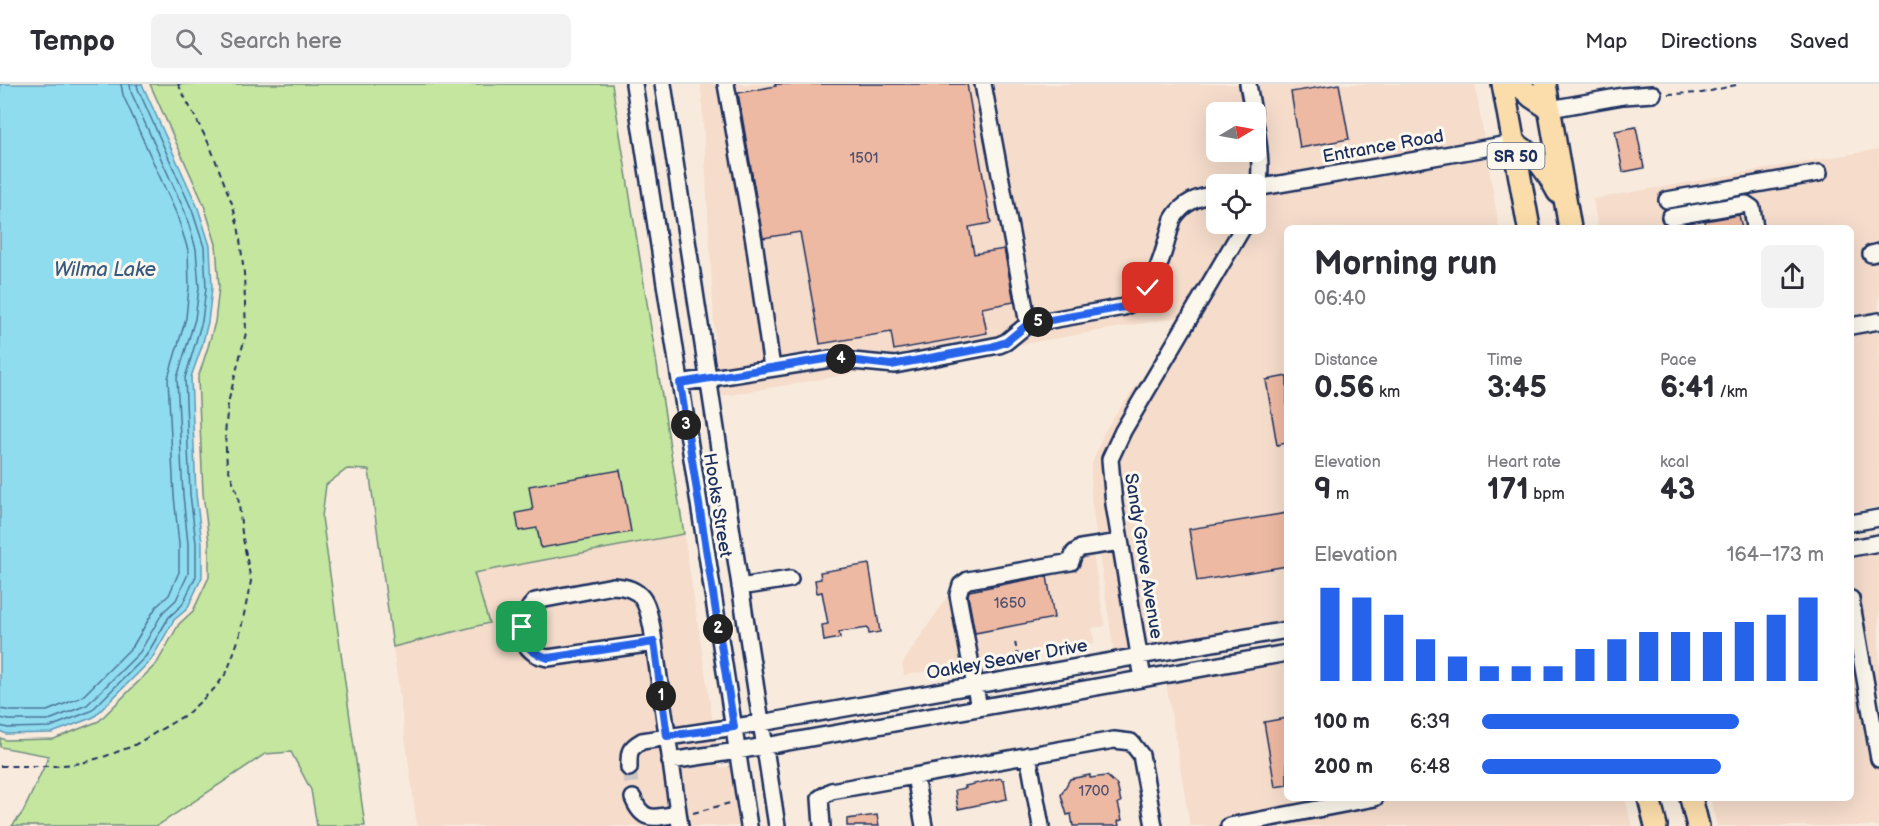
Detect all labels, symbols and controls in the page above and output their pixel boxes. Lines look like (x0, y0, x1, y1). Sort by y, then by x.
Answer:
search box (151, 14, 571, 68)
text: Tempo (30, 25, 115, 58)
icon: search (172, 25, 205, 58)
text: Search here (220, 28, 342, 55)
text: Map (1585, 29, 1628, 54)
text: Directions (1661, 29, 1757, 54)
text: Saved (1790, 29, 1849, 54)
north arrow (1206, 102, 1266, 162)
map controls (1206, 102, 1266, 234)
street label: Entrance Road (1321, 126, 1445, 167)
road number: SR 50 (1488, 143, 1544, 169)
house number: 1501 (849, 149, 879, 168)
button: locate (1206, 174, 1266, 234)
text: Morning run (1314, 244, 1497, 284)
button: share (1761, 245, 1824, 308)
water label: Wilma Lake (54, 258, 157, 282)
pin (1122, 262, 1173, 313)
icon: check (1131, 271, 1164, 304)
text: 06:40 (1314, 287, 1366, 311)
pin: 5 (1023, 307, 1053, 337)
text: 5 (1033, 312, 1043, 331)
pin: 4 (826, 344, 856, 374)
text: 4 (836, 349, 846, 368)
text: Distance (1314, 351, 1378, 370)
text: Time (1487, 351, 1522, 370)
text: Pace (1660, 351, 1696, 370)
text: 0.56 (1314, 370, 1375, 406)
text: 3:45 (1487, 370, 1547, 406)
text: 6:41 (1660, 370, 1715, 406)
text: km (1375, 383, 1400, 402)
text: /km (1715, 383, 1748, 402)
pin: 3 (671, 410, 701, 440)
text: 3 (681, 415, 691, 434)
street label: Hooks Street (699, 451, 736, 559)
text: Elevation (1314, 453, 1381, 472)
text: Heart rate (1487, 453, 1561, 472)
text: kcal (1660, 453, 1689, 472)
street label: Sandy Grove Avenue (1120, 472, 1167, 641)
text: 9 (1314, 472, 1332, 508)
text: 171 (1487, 472, 1529, 508)
text: 43 (1660, 472, 1695, 508)
text: m (1332, 485, 1349, 504)
text: bpm (1529, 485, 1565, 504)
text: Elevation (1314, 543, 1397, 567)
text: 164–173 m (1727, 543, 1824, 567)
house number: 1650 (994, 594, 1026, 613)
pin (496, 601, 547, 652)
icon: arrive (505, 610, 538, 643)
pin: 2 (703, 614, 733, 644)
text: 2 (713, 619, 723, 638)
street label: Oakley Seaver Drive (925, 635, 1089, 684)
pin: 1 (646, 681, 676, 711)
text: 1 (658, 686, 664, 705)
text: 100 m (1314, 710, 1370, 734)
text: 6:39 (1410, 710, 1450, 734)
text: 200 m (1314, 755, 1373, 779)
text: 6:48 (1410, 755, 1450, 779)
house number: 1700 (1079, 782, 1110, 801)

